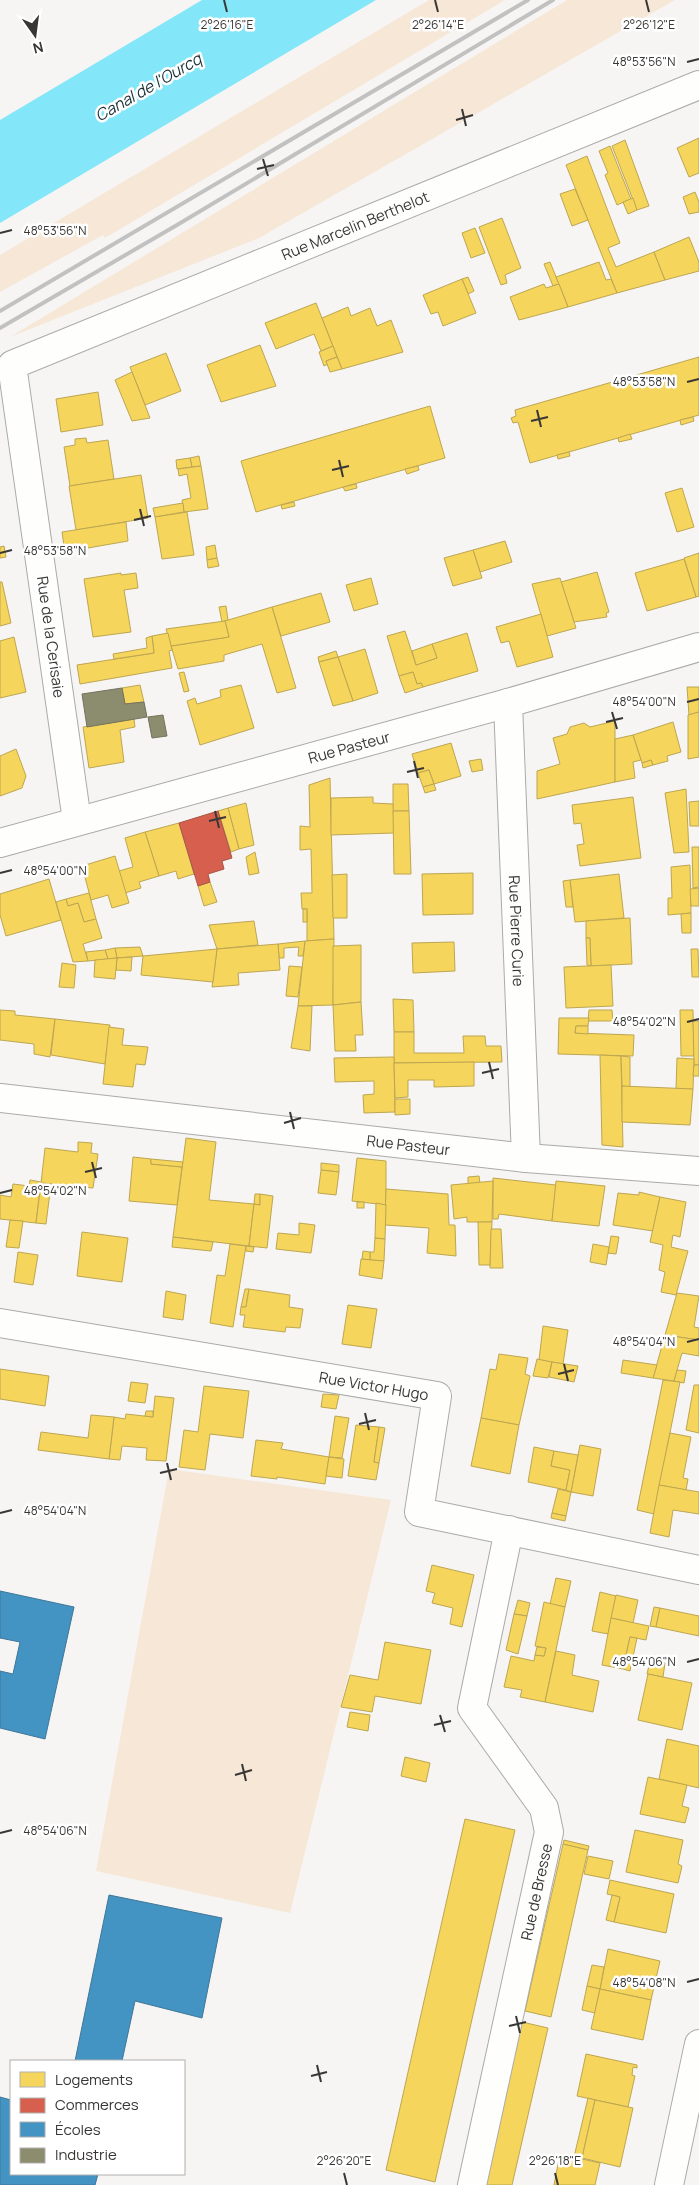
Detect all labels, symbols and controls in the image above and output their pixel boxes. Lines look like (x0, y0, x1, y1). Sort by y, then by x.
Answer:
north arrow (10, 10, 60, 60)
text: 2°26'16"E (201, 16, 254, 33)
text: 2°26'14"E (412, 16, 464, 33)
text: 2°26'12"E (623, 16, 675, 33)
text: N (31, 38, 45, 59)
water label: Canal de l'Ourcq (91, 47, 207, 126)
text: 48°53'56"N (613, 53, 675, 70)
street label: Rue Marcelin Berthelot (278, 186, 432, 265)
text: 48°53'56"N (24, 222, 86, 239)
text: 48°53'58"N (613, 373, 675, 390)
text: 48°53'58"N (24, 542, 86, 559)
street label: Rue de la Cerisaie (32, 575, 70, 699)
text: 48°54'00"N (612, 693, 676, 710)
street label: Rue Pasteur (306, 725, 393, 768)
text: 48°54'00"N (23, 862, 87, 879)
street label: Rue Pierre Curie (504, 875, 530, 987)
text: 48°54'02"N (613, 1013, 675, 1030)
street label: Rue Pasteur (365, 1129, 452, 1160)
text: 48°54'02"N (24, 1182, 86, 1199)
text: 48°54'04"N (613, 1333, 675, 1350)
street label: Rue Victor Hugo (317, 1366, 430, 1405)
text: 48°54'04"N (24, 1502, 86, 1519)
text: 48°54'06"N (612, 1653, 676, 1670)
text: 48°54'06"N (23, 1822, 87, 1839)
street label: Rue de Bresse (515, 1841, 557, 1942)
text: 48°54'08"N (613, 1974, 675, 1991)
legend (10, 2060, 185, 2175)
text: Logements (55, 2069, 133, 2090)
text: Commerces (55, 2094, 139, 2115)
text: Écoles (55, 2119, 101, 2140)
text: Industrie (55, 2144, 117, 2165)
text: 2°26'20"E (317, 2152, 372, 2169)
text: 2°26'18"E (529, 2152, 581, 2169)

